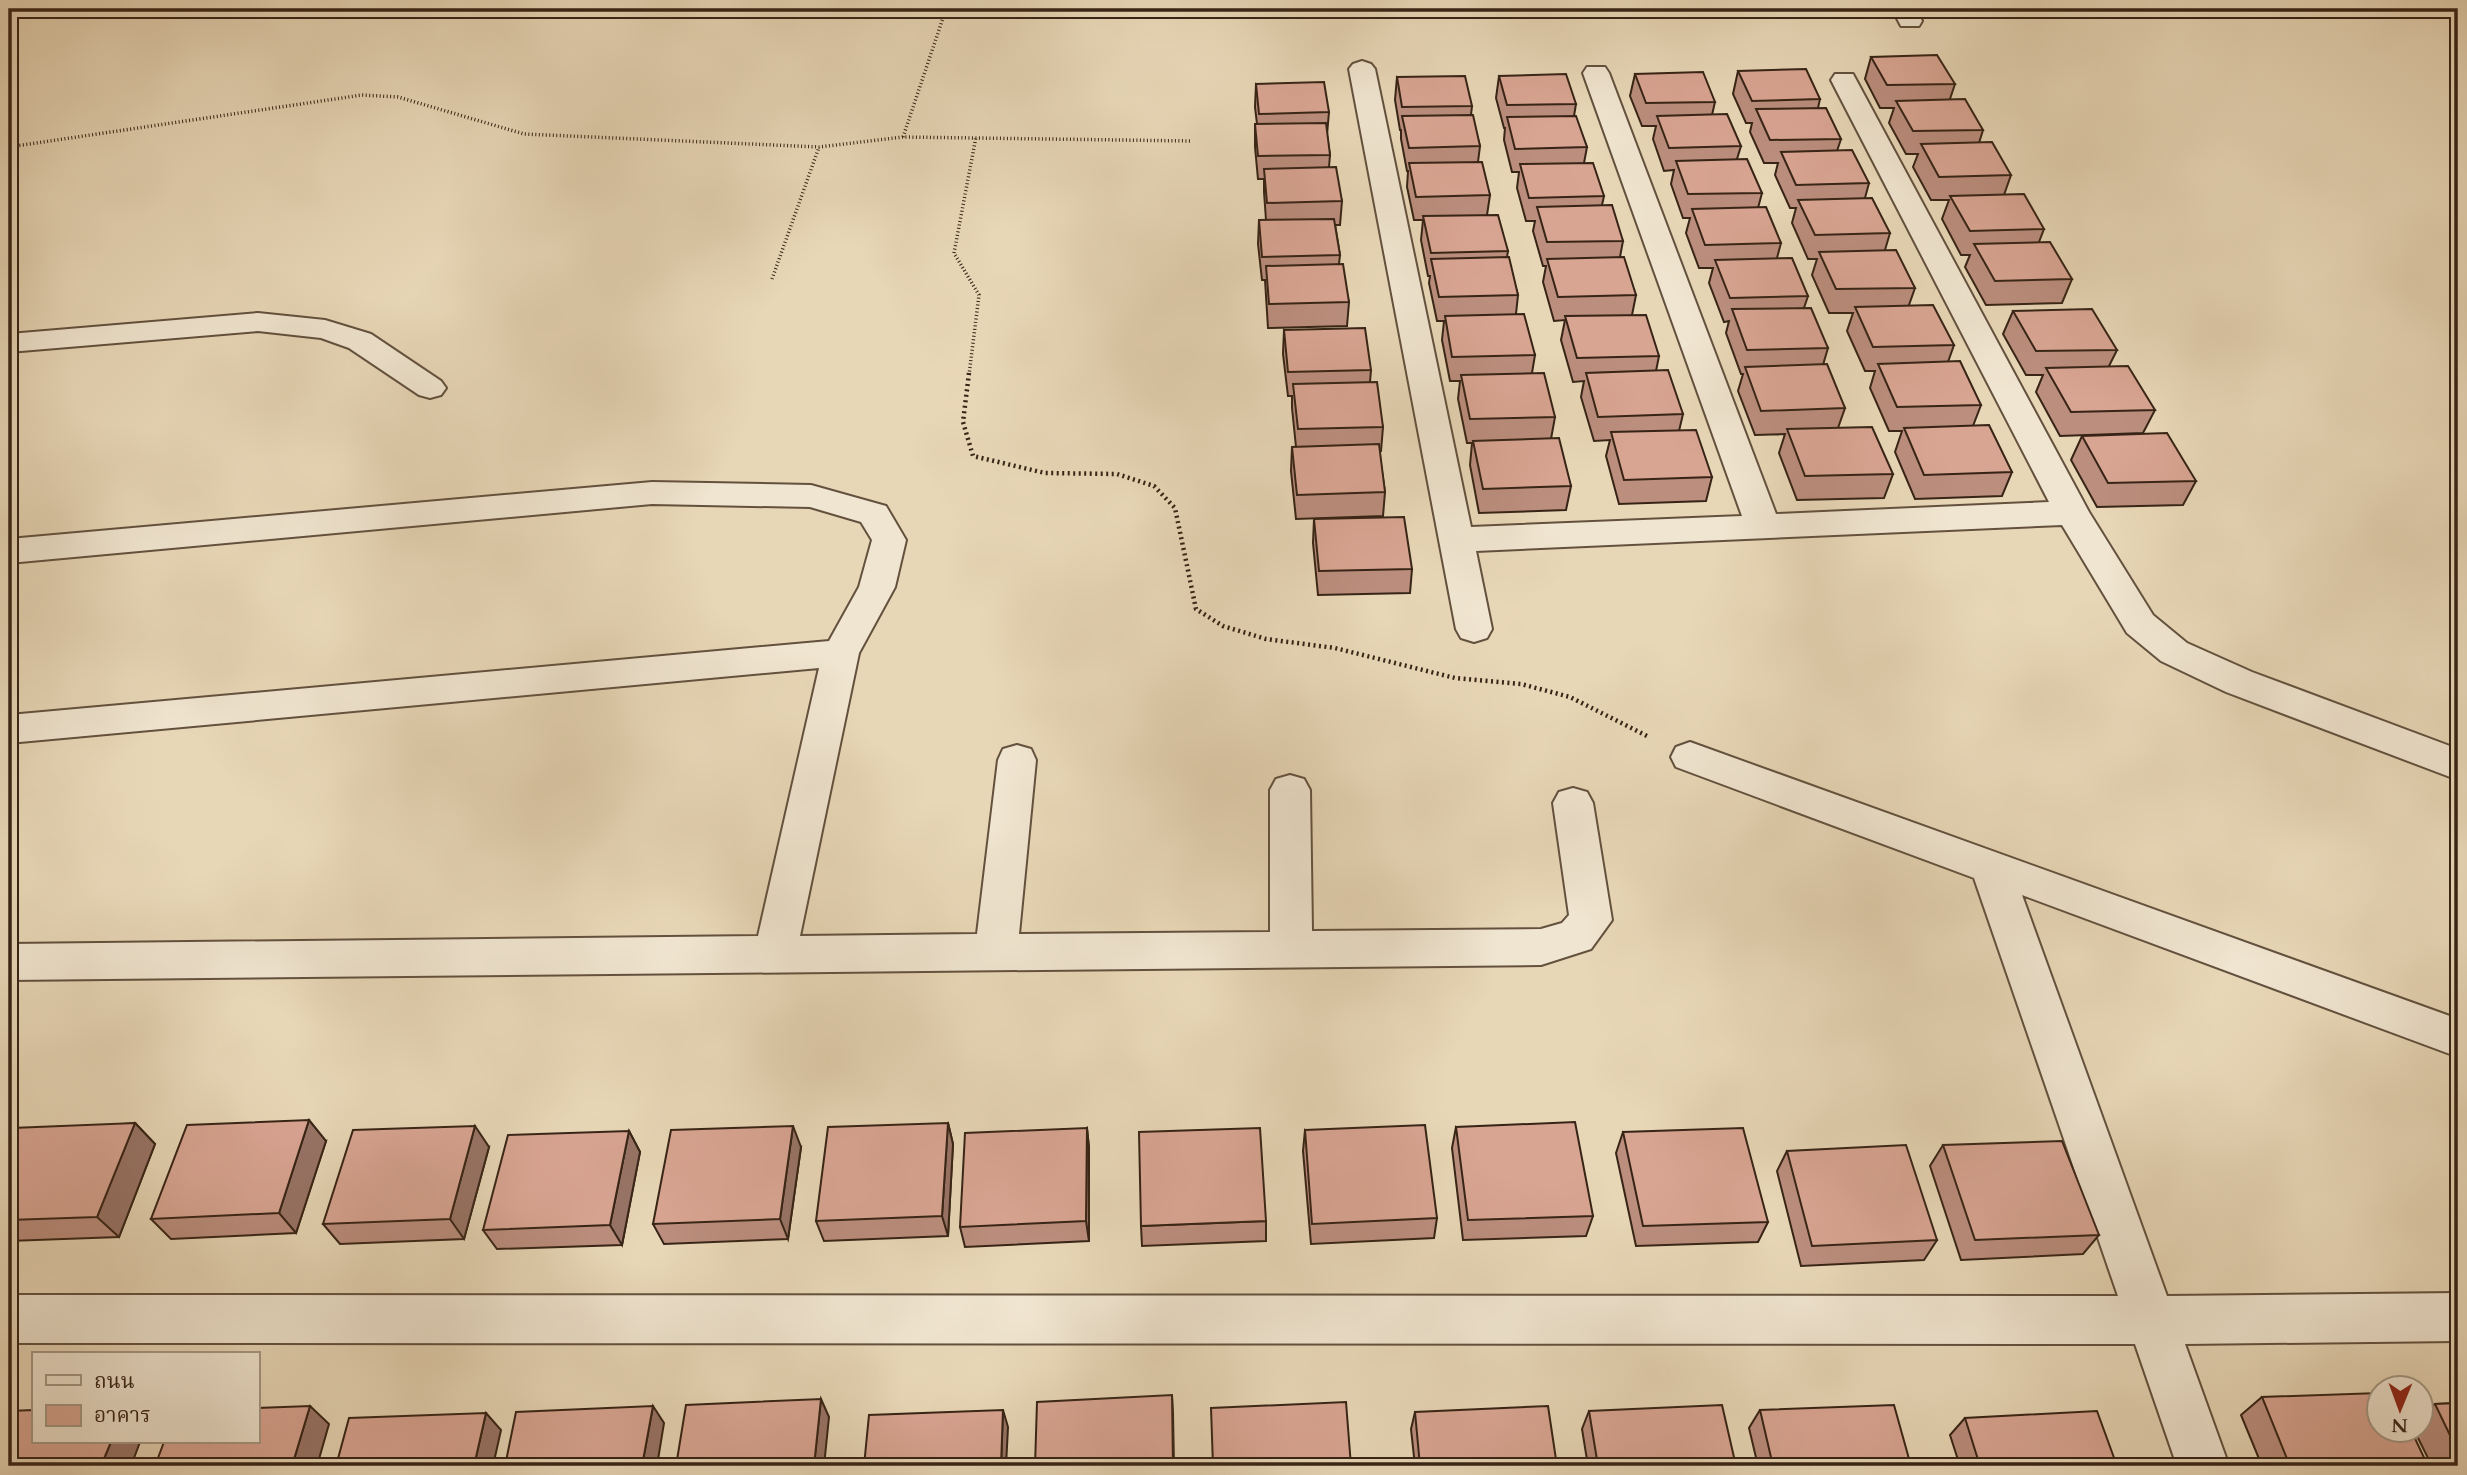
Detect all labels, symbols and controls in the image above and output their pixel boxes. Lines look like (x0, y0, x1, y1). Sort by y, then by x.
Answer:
legend (32, 1352, 259, 1444)
text: ถนน (94, 1367, 135, 1396)
north arrow (2366, 1374, 2436, 1444)
text: อาคาร (94, 1401, 151, 1430)
text: N (2391, 1412, 2408, 1438)

